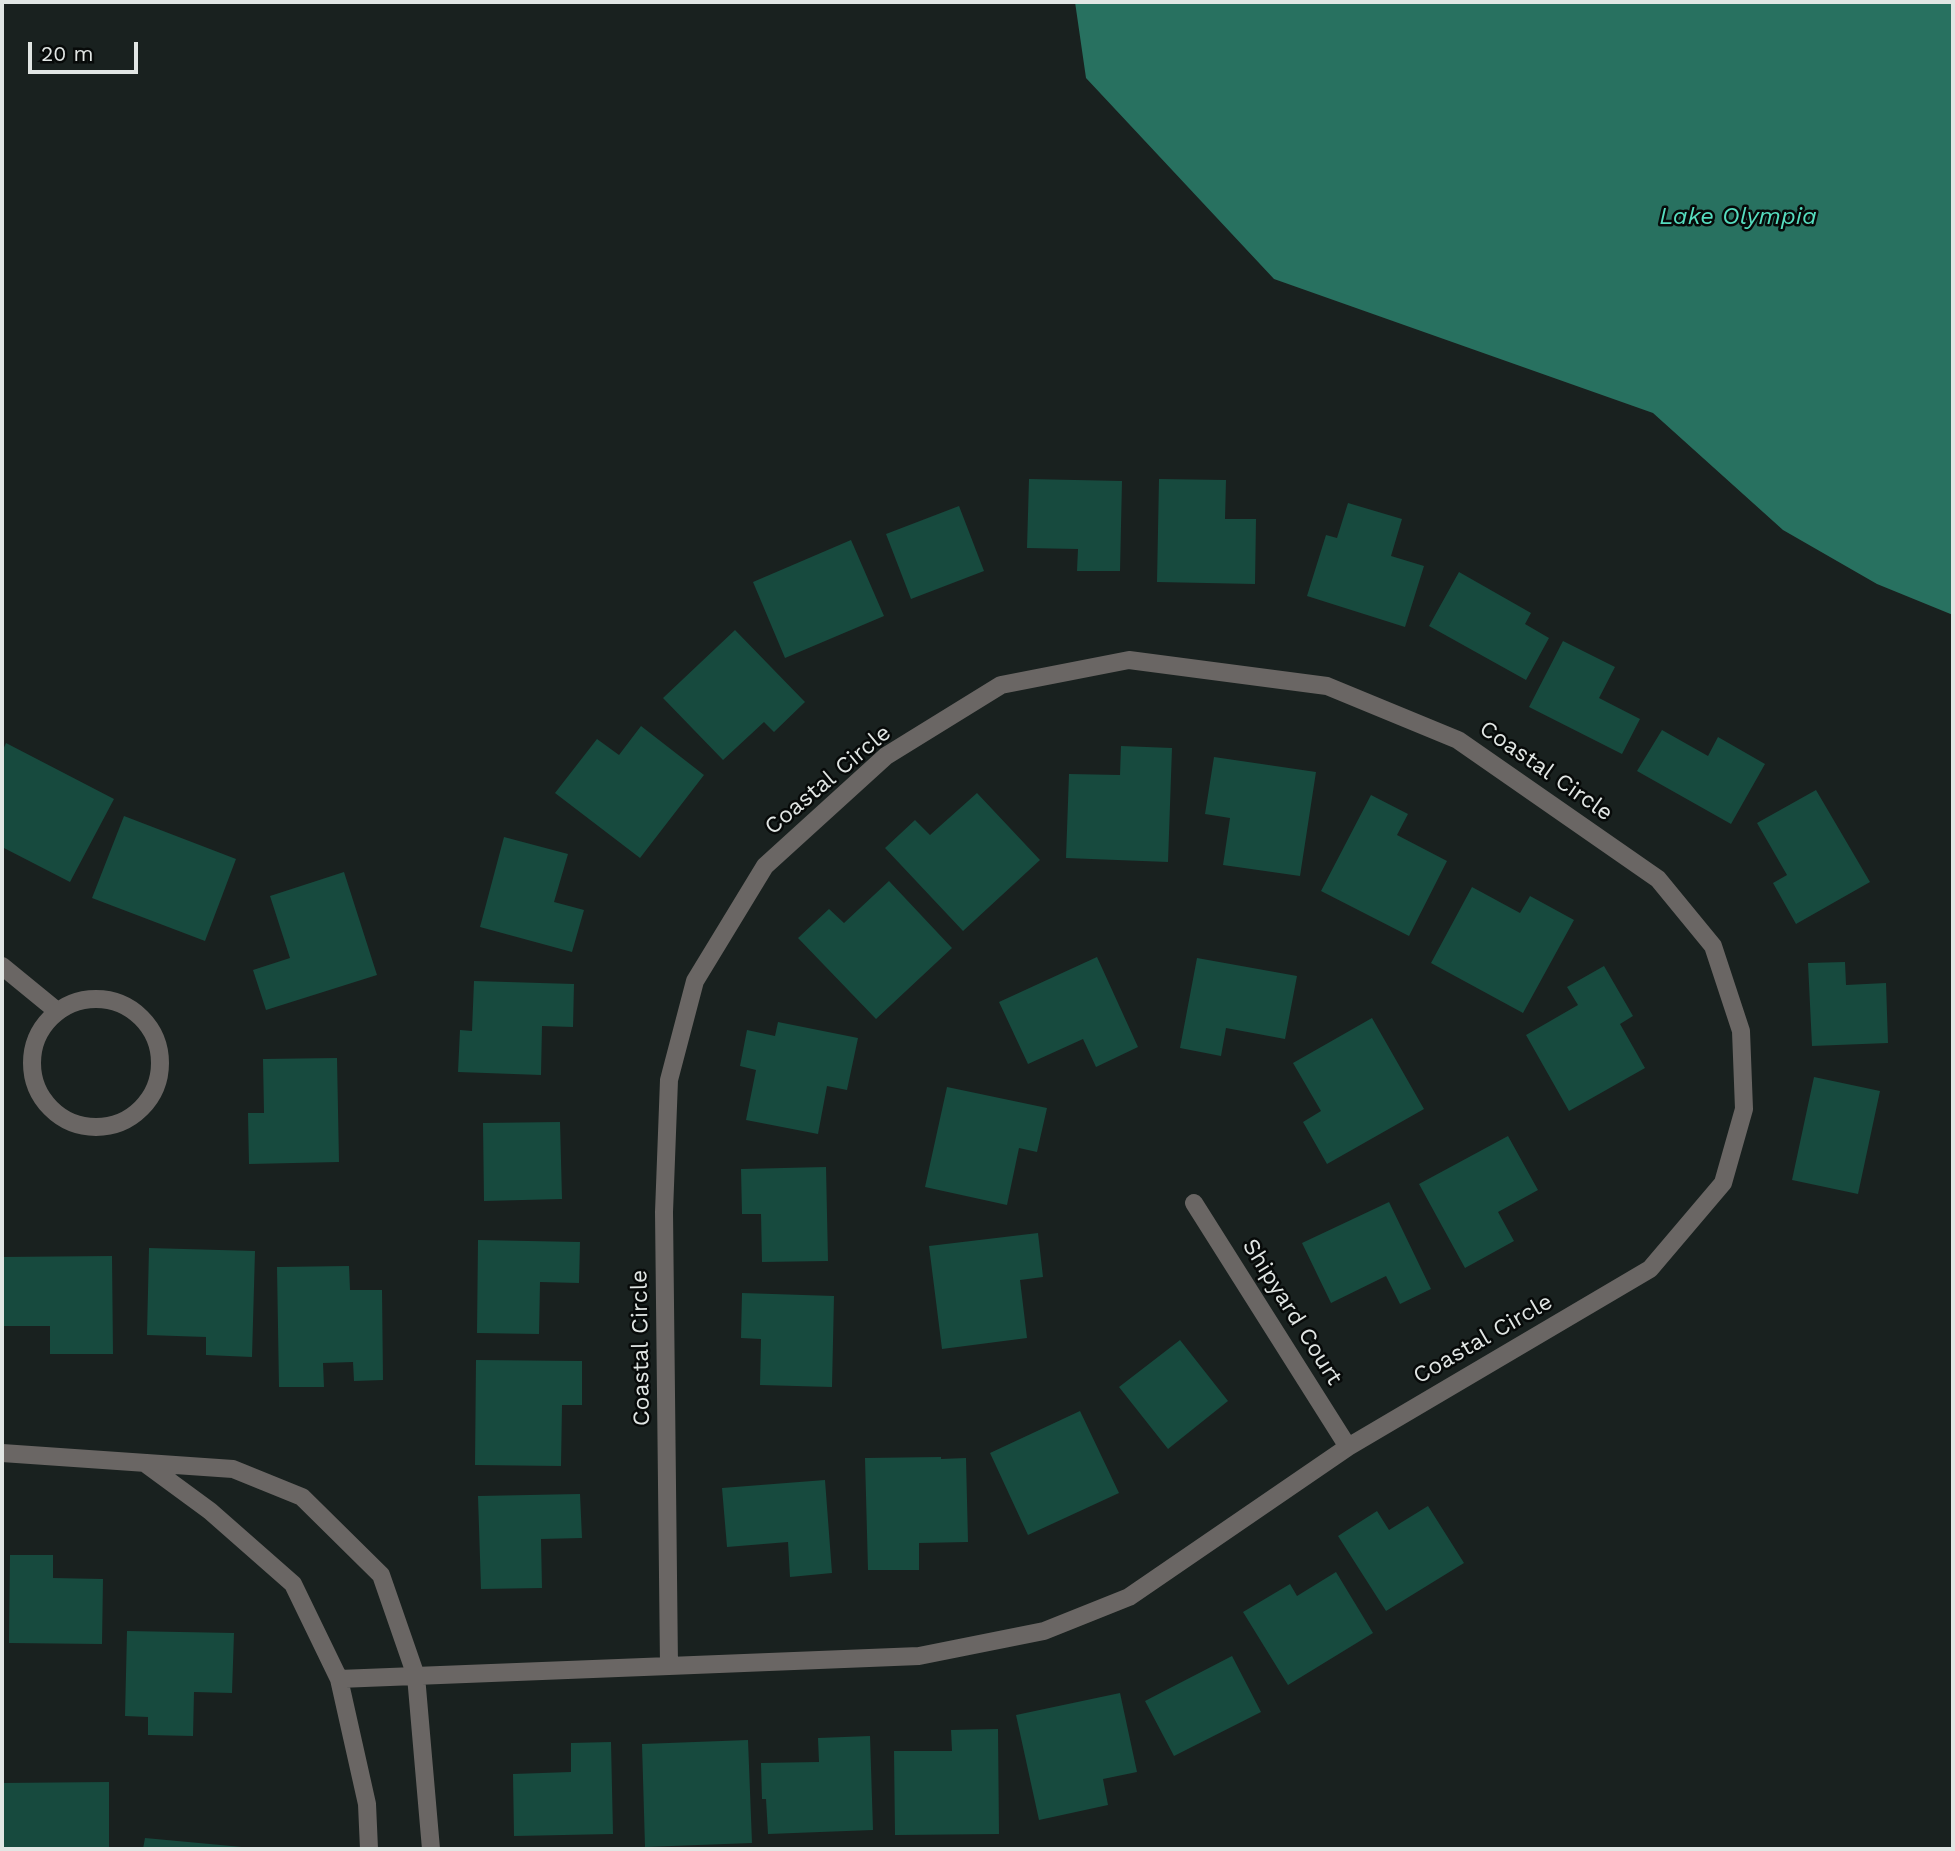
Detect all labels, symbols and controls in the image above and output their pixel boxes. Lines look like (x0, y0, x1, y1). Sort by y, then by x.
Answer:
scale bar (32, 28, 142, 72)
text: 20 m (41, 41, 93, 66)
water label: Lake Olympia (1659, 203, 1817, 231)
street label: Coastal Circle (1474, 715, 1618, 827)
street label: Coastal Circle (759, 719, 897, 841)
street label: Shipyard Court (1236, 1234, 1348, 1390)
street label: Coastal Circle (626, 1270, 656, 1426)
street label: Coastal Circle (1408, 1288, 1558, 1390)

